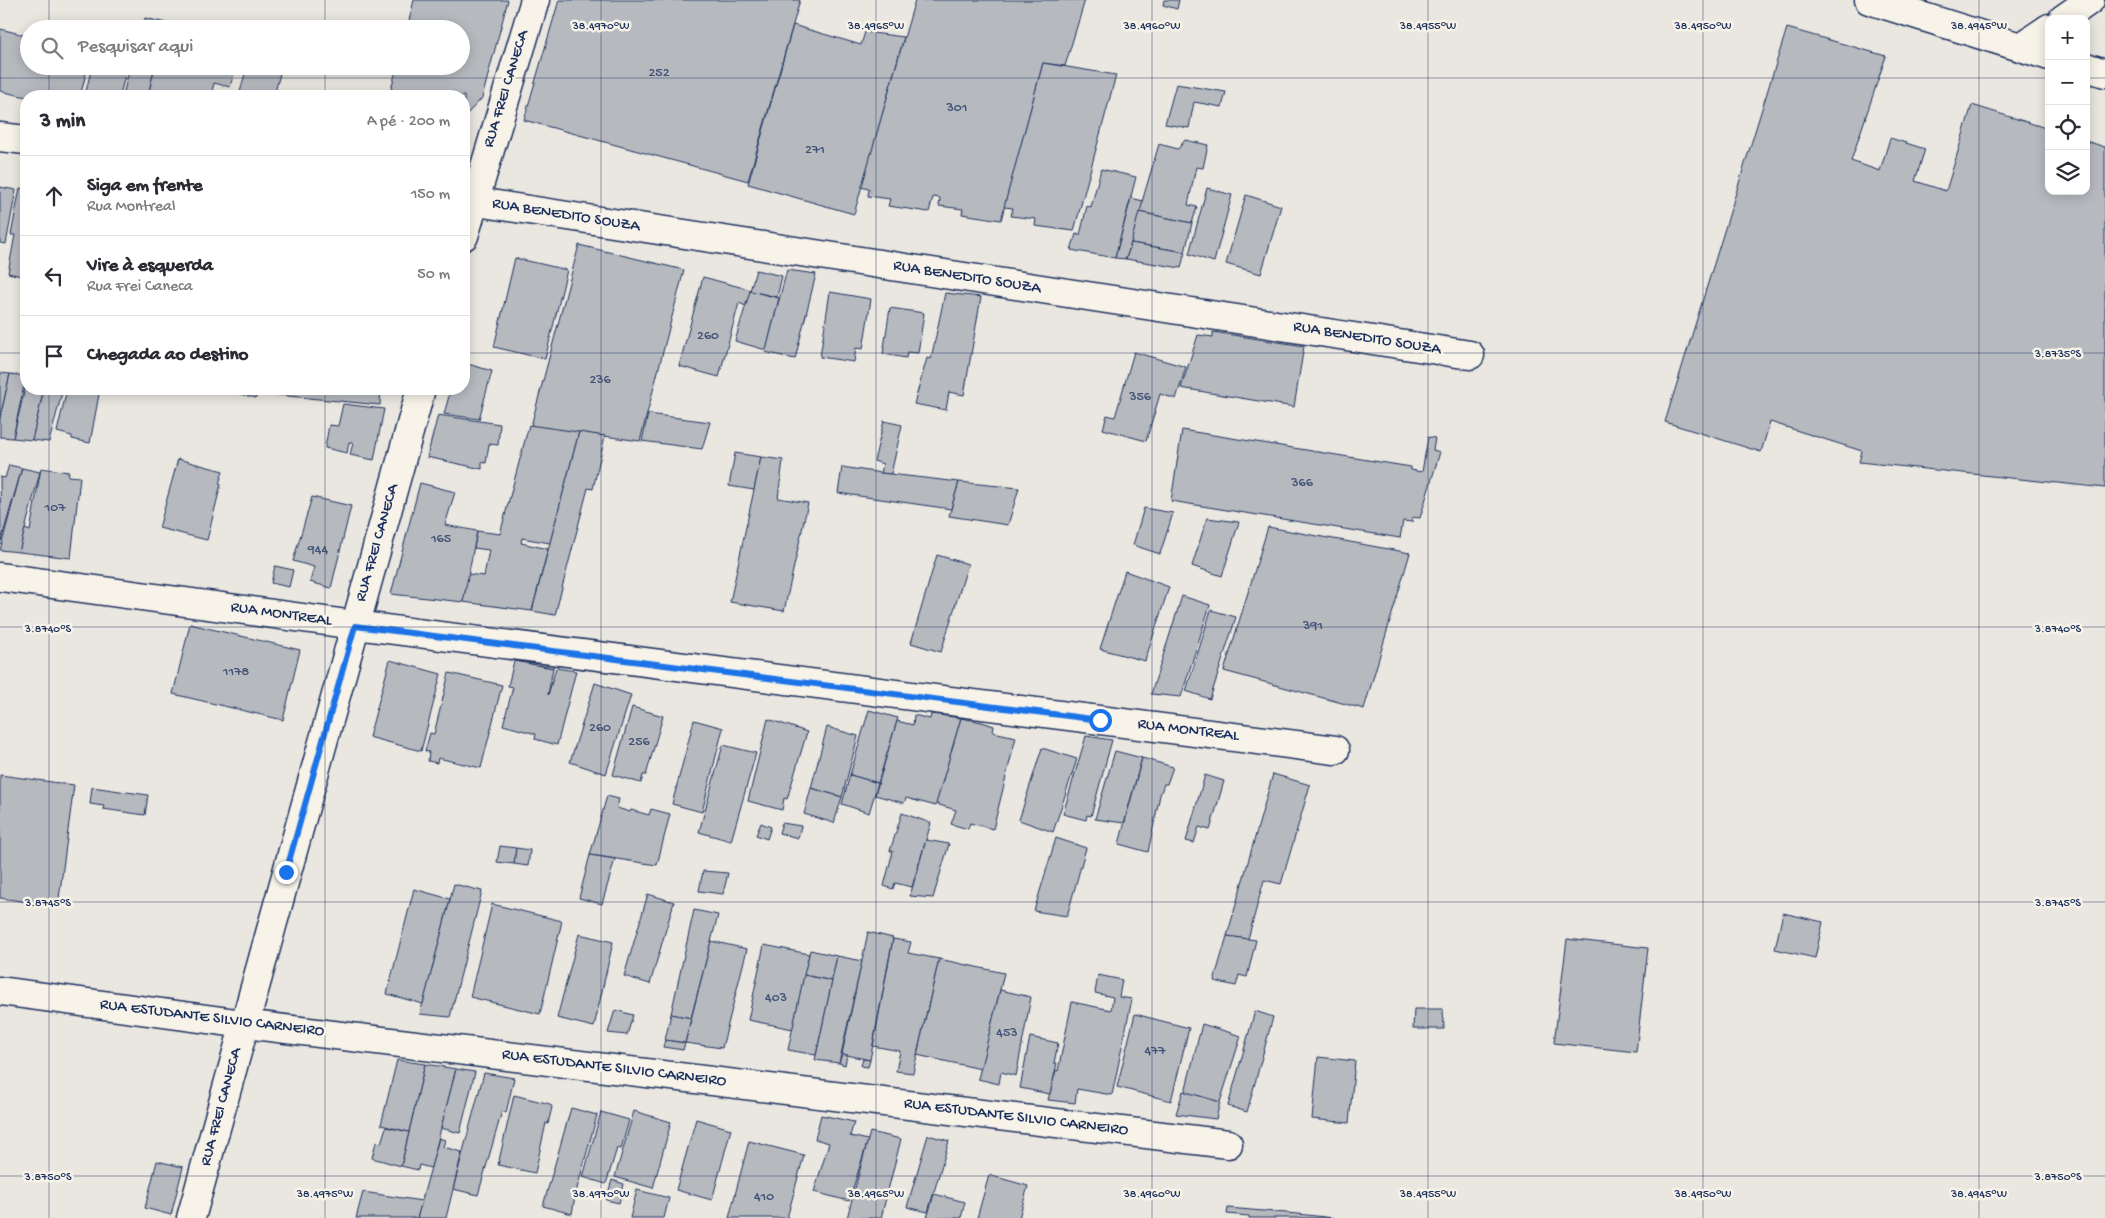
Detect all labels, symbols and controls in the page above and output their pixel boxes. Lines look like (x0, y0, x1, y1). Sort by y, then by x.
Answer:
map controls (2045, 15, 2090, 195)
button: + (2045, 15, 2090, 60)
search box (20, 20, 470, 75)
text: 38.4970°W (572, 20, 629, 34)
text: 38.4965°W (847, 20, 904, 34)
text: 38.4960°W (1123, 20, 1180, 34)
text: 38.4955°W (1399, 20, 1456, 34)
text: 38.4950°W (1674, 20, 1732, 34)
text: 38.4945°W (1950, 20, 2007, 34)
street label: RUA FREI CANECA (480, 27, 534, 150)
icon: search (38, 34, 66, 62)
text: Pesquisar aqui (78, 36, 193, 59)
button: − (2045, 60, 2090, 105)
house number: 252 (648, 65, 670, 82)
house number: 301 (946, 100, 967, 117)
button: locate (2045, 105, 2090, 150)
text: 3 min (40, 110, 85, 135)
text: A pé · 200 m (367, 113, 450, 132)
house number: 271 (805, 142, 825, 159)
button: layers (2045, 150, 2090, 195)
text: Siga em frente (87, 175, 203, 198)
icon: ahead (40, 182, 68, 210)
text: 150 m (411, 186, 450, 205)
street label: RUA BENEDITO SOUZA (491, 195, 643, 237)
text: Rua Montreal (87, 198, 175, 217)
text: Vire à esquerda (87, 255, 213, 278)
street label: RUA BENEDITO SOUZA (892, 257, 1044, 299)
icon: left (40, 262, 68, 290)
text: 50 m (417, 266, 450, 285)
text: Rua Frei Caneca (87, 278, 193, 297)
street label: RUA BENEDITO SOUZA (1292, 318, 1444, 360)
house number: 260 (697, 328, 719, 345)
icon: arrive (40, 342, 68, 370)
text: Chegada ao destino (87, 344, 248, 367)
text: 3.8735°S (2034, 348, 2082, 362)
house number: 236 (589, 372, 612, 389)
house number: 356 (1128, 389, 1152, 406)
house number: 366 (1290, 475, 1314, 492)
street label: RUA FREI CANECA (352, 480, 404, 604)
house number: 107 (44, 500, 66, 517)
house number: 165 (430, 531, 451, 548)
house number: 944 (307, 542, 329, 559)
street label: RUA MONTREAL (229, 599, 334, 632)
house number: 391 (1302, 618, 1323, 635)
text: 3.8740°S (24, 623, 72, 637)
text: 3.8740°S (2034, 623, 2082, 637)
house number: 1178 (222, 664, 249, 681)
route start (1089, 709, 1112, 732)
street label: RUA MONTREAL (1136, 715, 1241, 747)
house number: 260 (589, 720, 611, 737)
house number: 256 (628, 734, 651, 751)
route end (275, 861, 298, 884)
text: 3.8745°S (24, 897, 71, 911)
text: 3.8745°S (2034, 897, 2081, 911)
house number: 403 (765, 990, 787, 1007)
street label: RUA ESTUDANTE SILVIO CARNEIRO (99, 996, 326, 1042)
house number: 453 (996, 1025, 1018, 1042)
house number: 477 (1144, 1043, 1166, 1060)
street label: RUA FREI CANECA (197, 1044, 247, 1168)
street label: RUA ESTUDANTE SILVIO CARNEIRO (501, 1046, 728, 1092)
street label: RUA ESTUDANTE SILVIO CARNEIRO (903, 1095, 1130, 1141)
text: 3.8750°S (24, 1171, 72, 1185)
text: 3.8750°S (2034, 1171, 2082, 1185)
text: 38.4975°W (296, 1188, 353, 1202)
text: 38.4970°W (572, 1188, 629, 1202)
text: 38.4965°W (847, 1188, 904, 1202)
text: 38.4960°W (1123, 1188, 1180, 1202)
text: 38.4955°W (1399, 1188, 1456, 1202)
text: 38.4950°W (1674, 1188, 1732, 1202)
text: 38.4945°W (1950, 1188, 2007, 1202)
house number: 410 (754, 1189, 774, 1206)

